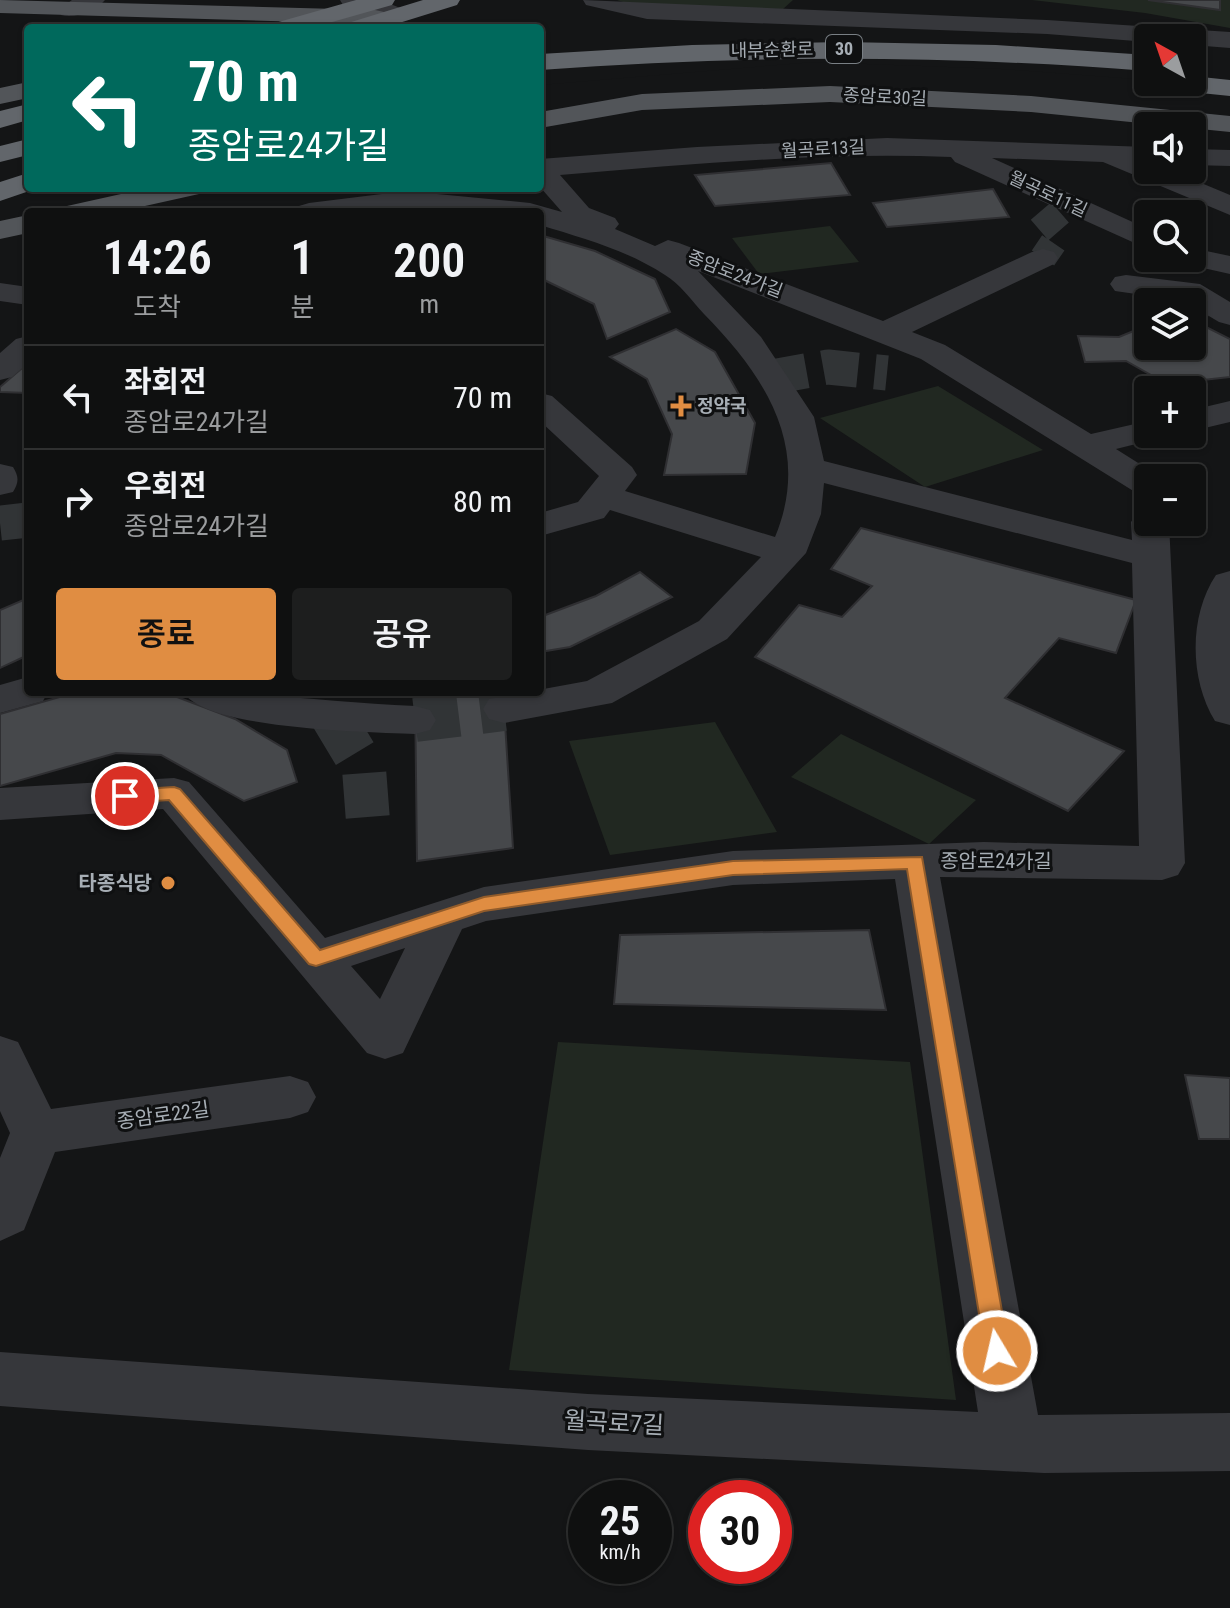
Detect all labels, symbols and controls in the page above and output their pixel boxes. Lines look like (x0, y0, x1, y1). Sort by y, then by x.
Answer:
north arrow (1134, 24, 1206, 96)
map controls (1134, 24, 1206, 536)
road number: 30 (826, 35, 862, 63)
street label: 내부순환로 (730, 38, 814, 61)
text: 70 m (188, 49, 299, 115)
icon: left (56, 56, 160, 160)
street label: 종암로30길 (843, 84, 928, 109)
button: sound (1134, 112, 1206, 184)
text: 종암로24가길 (188, 125, 389, 167)
street label: 월곡로13길 (780, 136, 865, 161)
street label: 월곡로11길 (1006, 166, 1091, 221)
button: search (1134, 200, 1206, 272)
text: 14:26 (103, 229, 212, 286)
text: 1 (290, 229, 314, 286)
text: 200 (393, 232, 465, 289)
street label: 종암로24가길 (684, 246, 786, 301)
button: layers (1134, 288, 1206, 360)
text: m (419, 289, 439, 319)
text: 도착 (133, 292, 181, 322)
text: 분 (290, 292, 314, 322)
text: 좌회전 (124, 364, 207, 399)
icon: left (56, 375, 100, 419)
button: + (1134, 376, 1206, 448)
text: 70 m (453, 380, 512, 415)
place label: 정약국 (697, 395, 747, 416)
marker: 정약국 (672, 397, 690, 415)
text: 종암로24가길 (124, 407, 269, 437)
button: − (1134, 464, 1206, 536)
text: 우회전 (124, 468, 207, 503)
icon: right (56, 479, 100, 523)
text: 80 m (453, 484, 512, 519)
text: 종암로24가길 (124, 511, 269, 541)
button: 종료 (56, 588, 276, 680)
button: 공유 (292, 588, 512, 680)
pin (91, 762, 159, 830)
icon: arrive (103, 774, 147, 818)
street label: 종암로24가길 (940, 849, 1052, 873)
place label: 타종식당 (78, 871, 152, 895)
marker: 타종식당 (159, 874, 177, 892)
street label: 종암로22길 (115, 1097, 211, 1133)
position arrow (955, 1309, 1039, 1393)
street label: 월곡로7길 (563, 1406, 665, 1440)
speed limit sign: 30 (688, 1480, 792, 1584)
text: 25 (600, 1498, 640, 1545)
text: km/h (599, 1540, 641, 1564)

